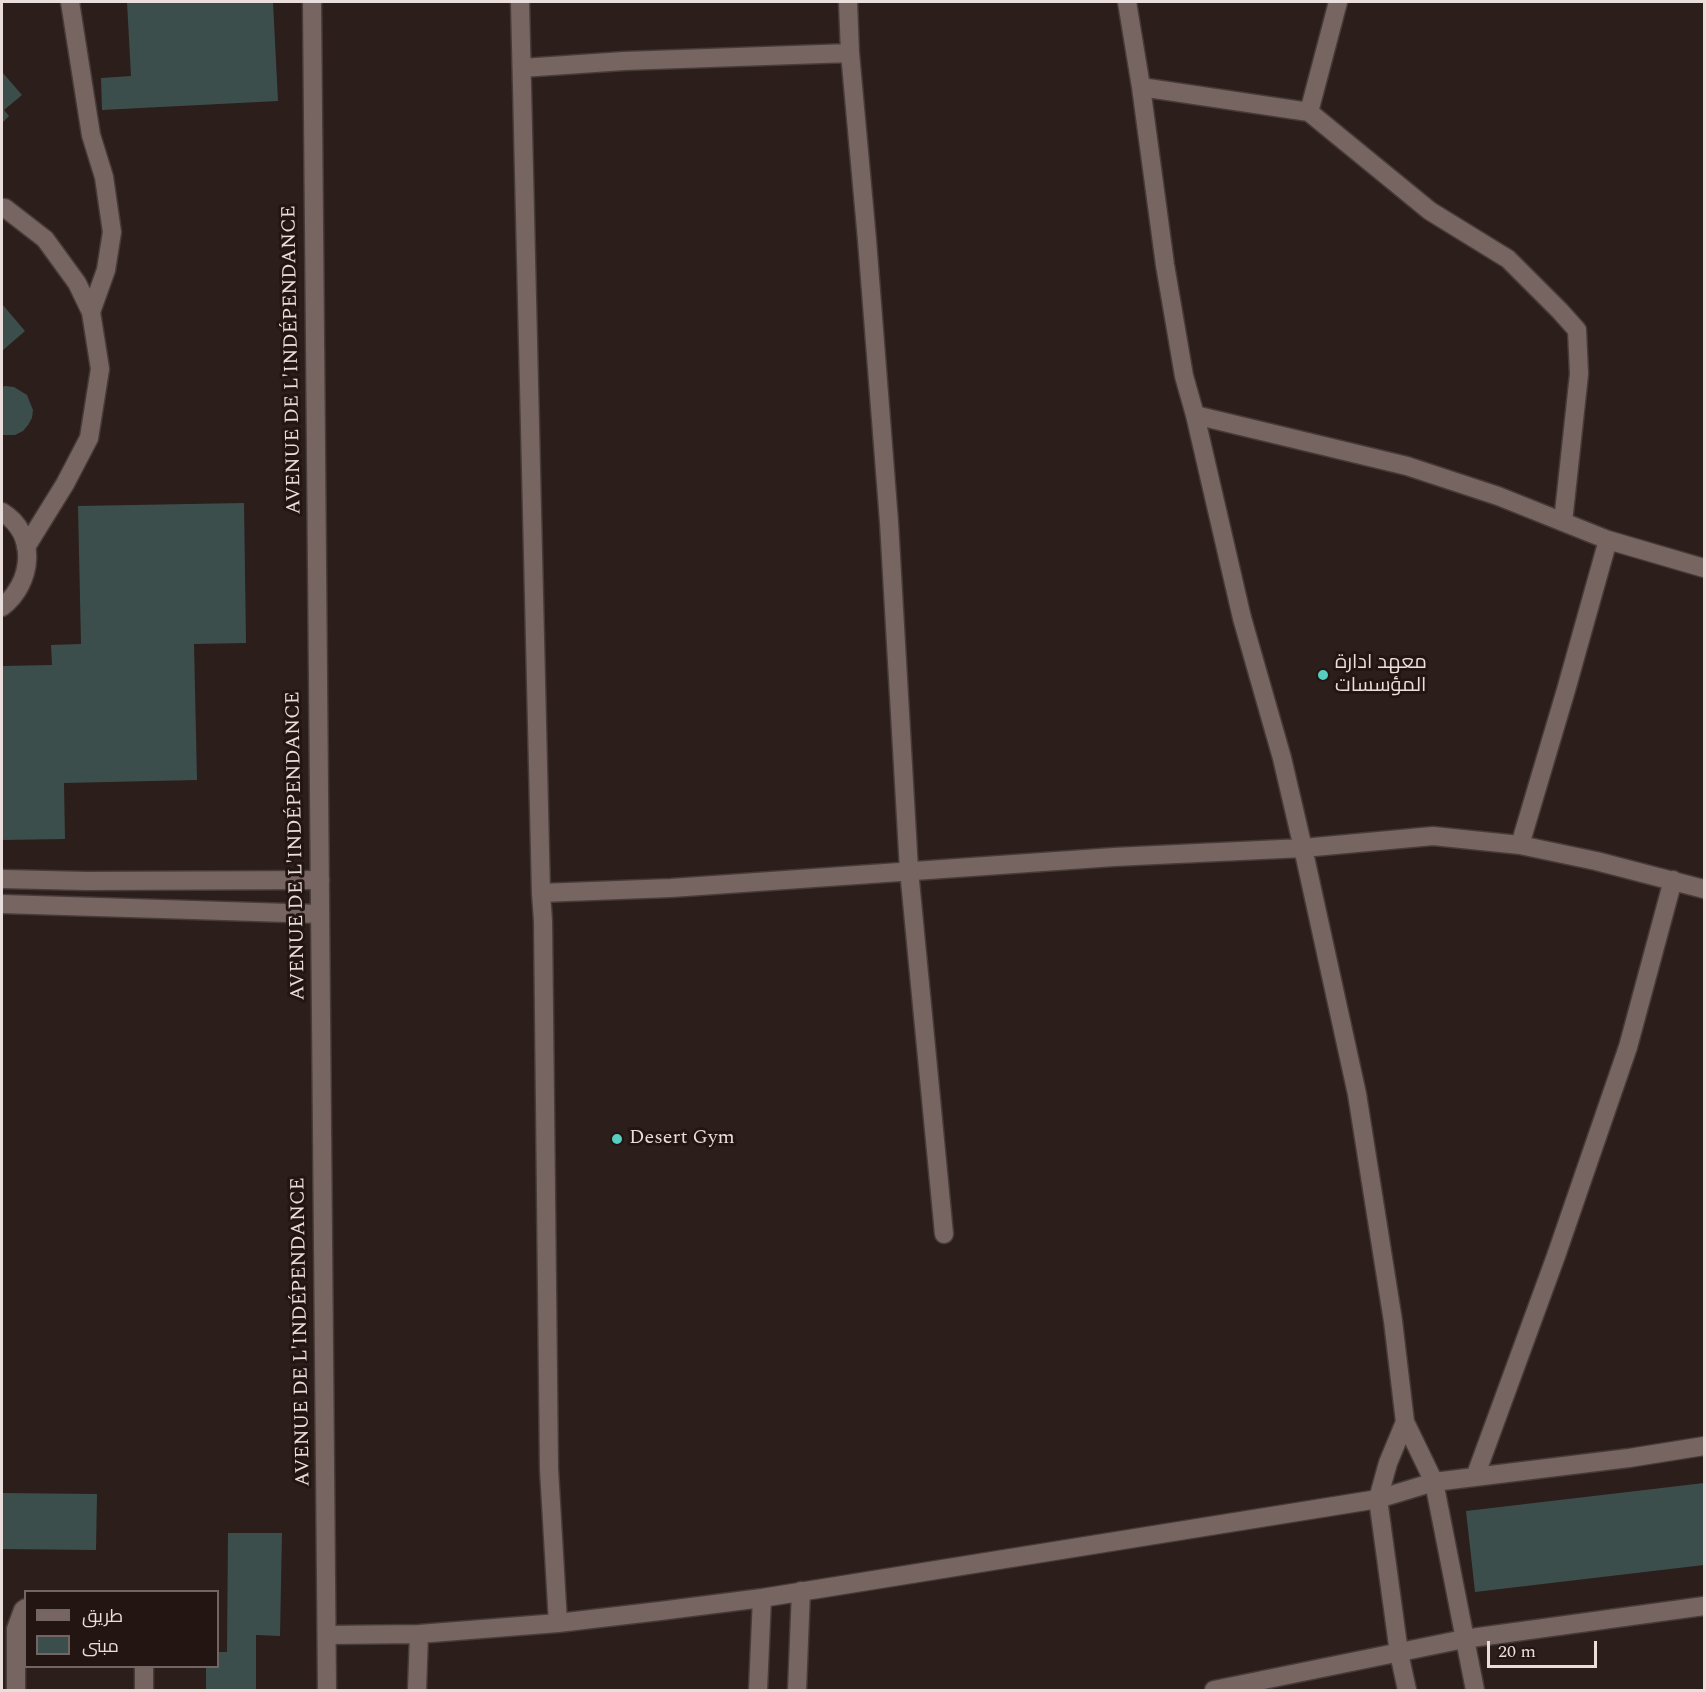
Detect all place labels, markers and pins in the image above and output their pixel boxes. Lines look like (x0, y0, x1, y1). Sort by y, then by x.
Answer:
place label: معهد ادارة المؤسسات (1335, 652, 1427, 699)
marker: معهد ادارة المؤسسات (1316, 668, 1330, 682)
place label: Desert Gym (629, 1127, 735, 1151)
marker: Desert Gym (610, 1132, 624, 1146)

